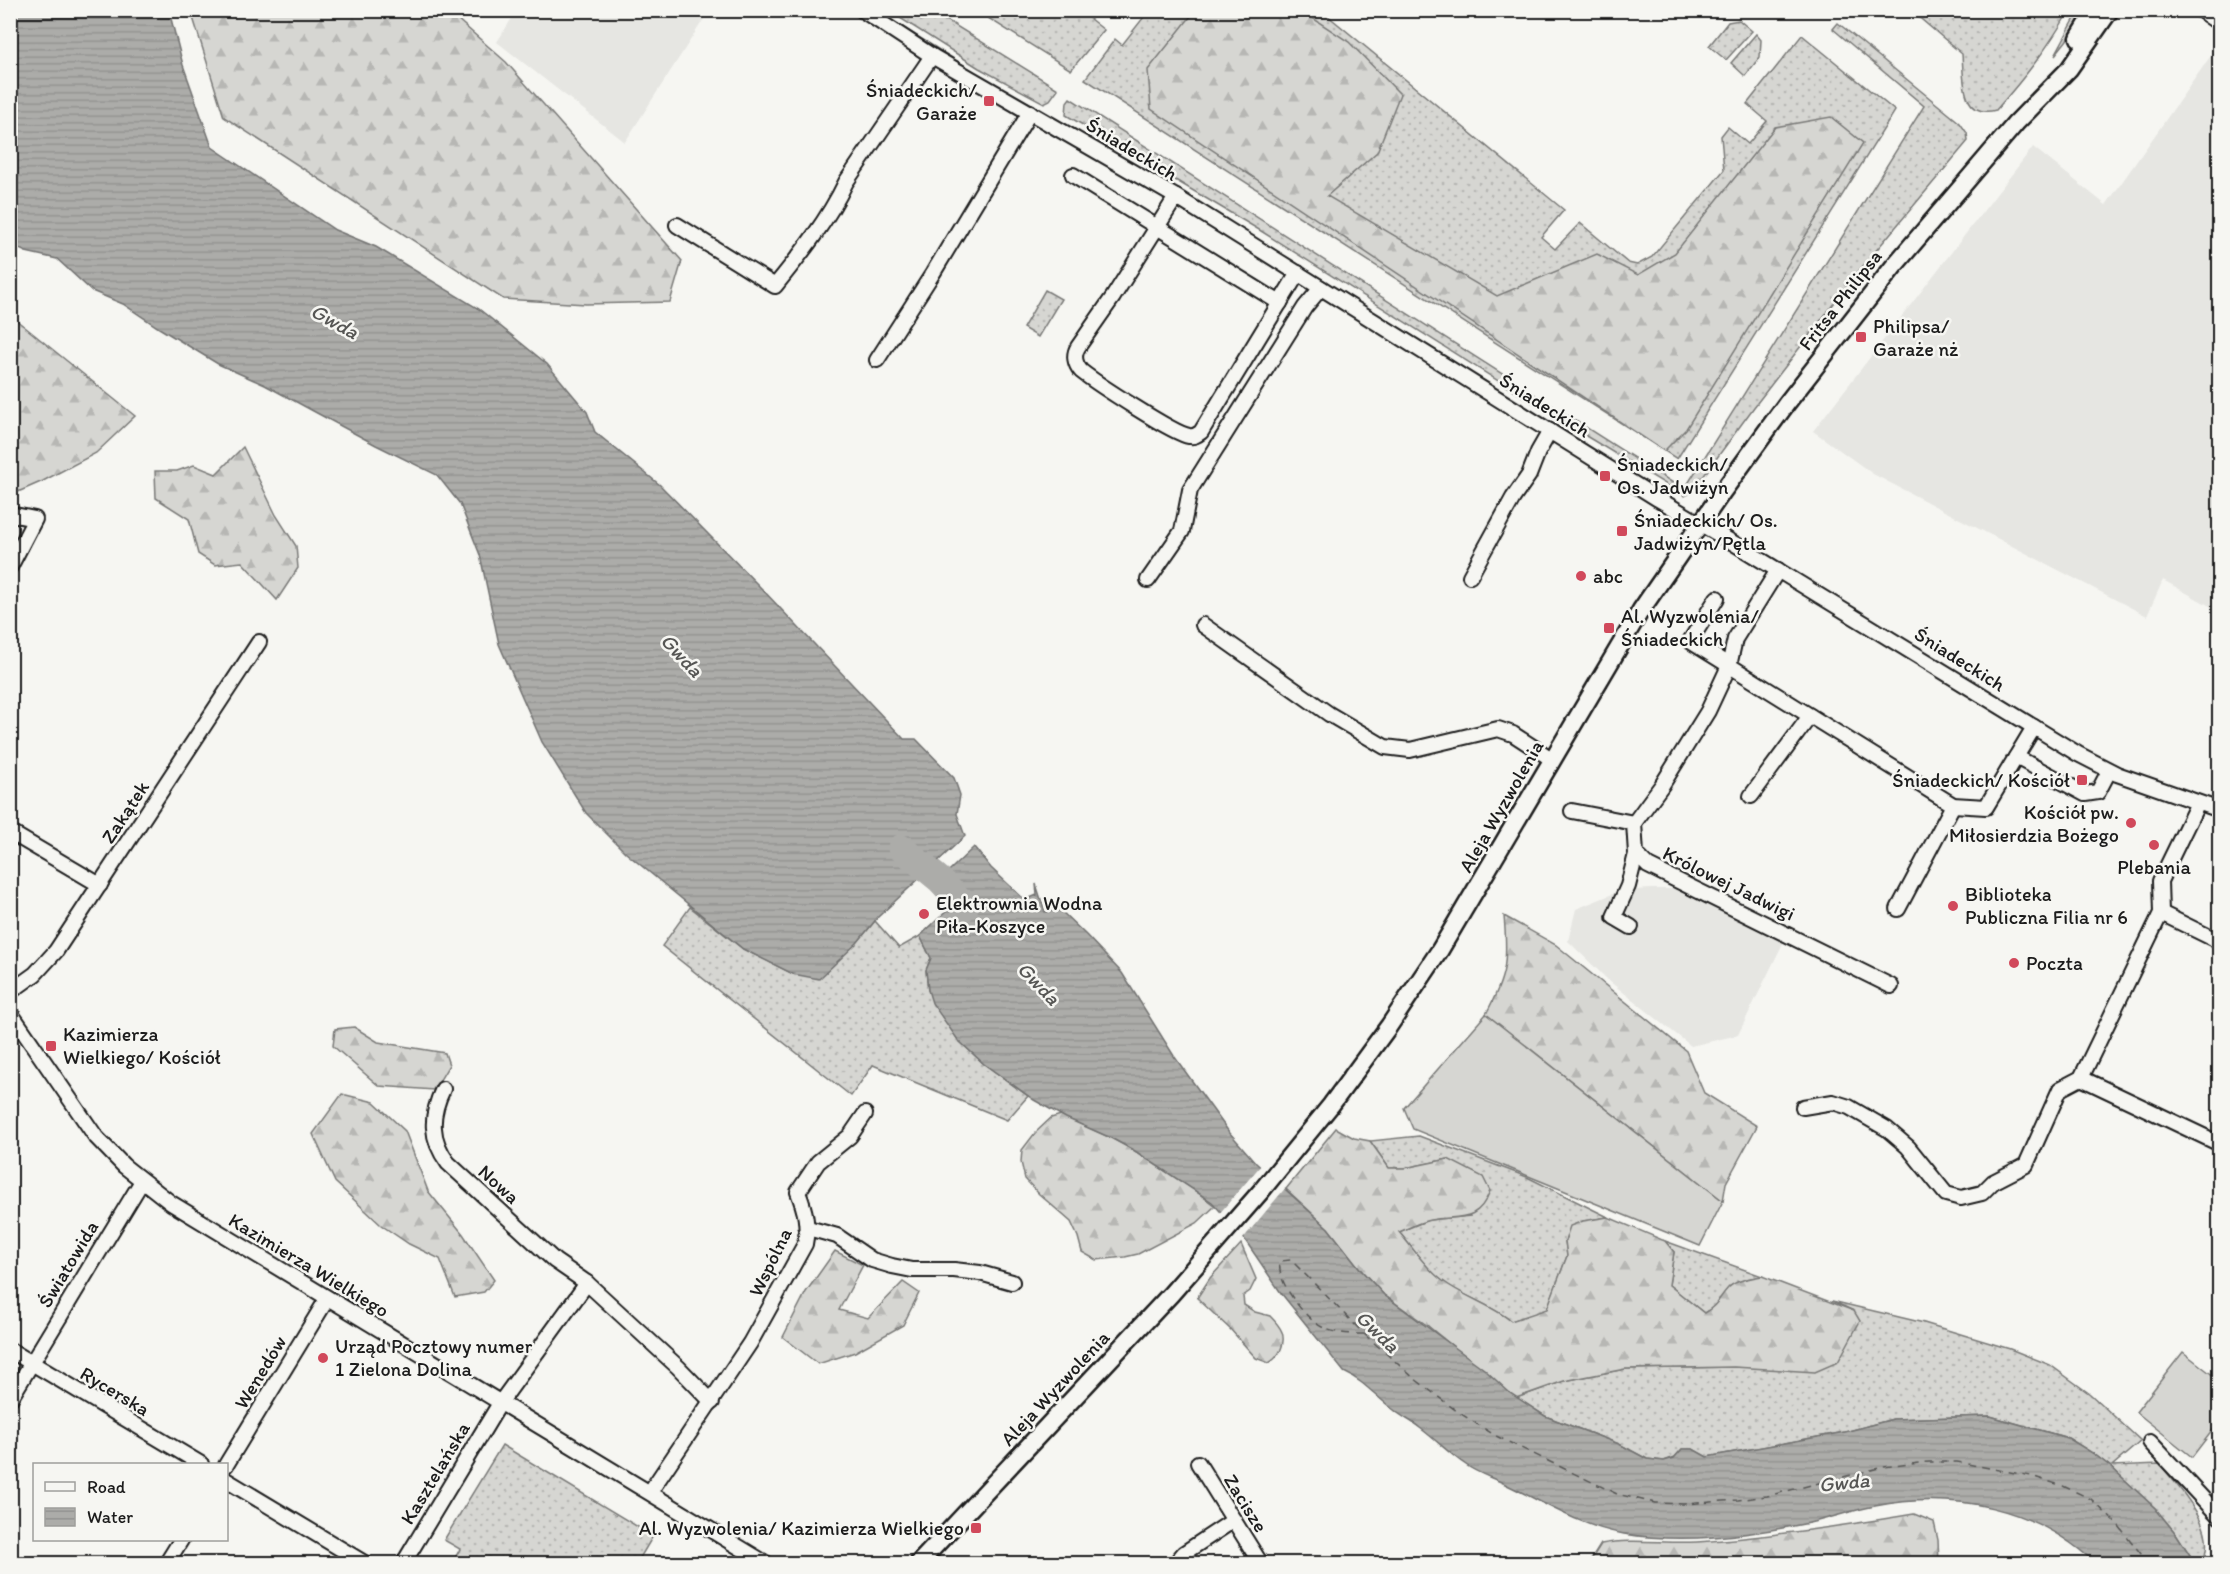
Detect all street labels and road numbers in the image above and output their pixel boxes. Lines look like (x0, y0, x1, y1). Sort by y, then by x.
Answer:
street label: Śniadeckich (1082, 112, 1182, 186)
street label: Fritsa Philipsa (1793, 245, 1887, 355)
street label: Śniadeckich (1495, 368, 1595, 443)
street label: Śniadeckich (1910, 622, 2010, 697)
street label: Aleja Wyzwolenia (1453, 735, 1549, 876)
street label: Zakątek (96, 776, 154, 848)
street label: Królowej Jadwigi (1659, 841, 1799, 925)
street label: Nowa (473, 1159, 525, 1209)
street label: Kazimierza Wielkiego (224, 1208, 394, 1322)
street label: Światowida (33, 1216, 103, 1312)
street label: Wspólna (743, 1223, 797, 1300)
street label: Aleja Wyzwolenia (995, 1325, 1115, 1451)
street label: Wenedów (229, 1331, 291, 1413)
street label: Rycerska (76, 1361, 154, 1421)
street label: Kasztelańska (395, 1417, 475, 1529)
street label: Zacisze (1219, 1469, 1273, 1537)

